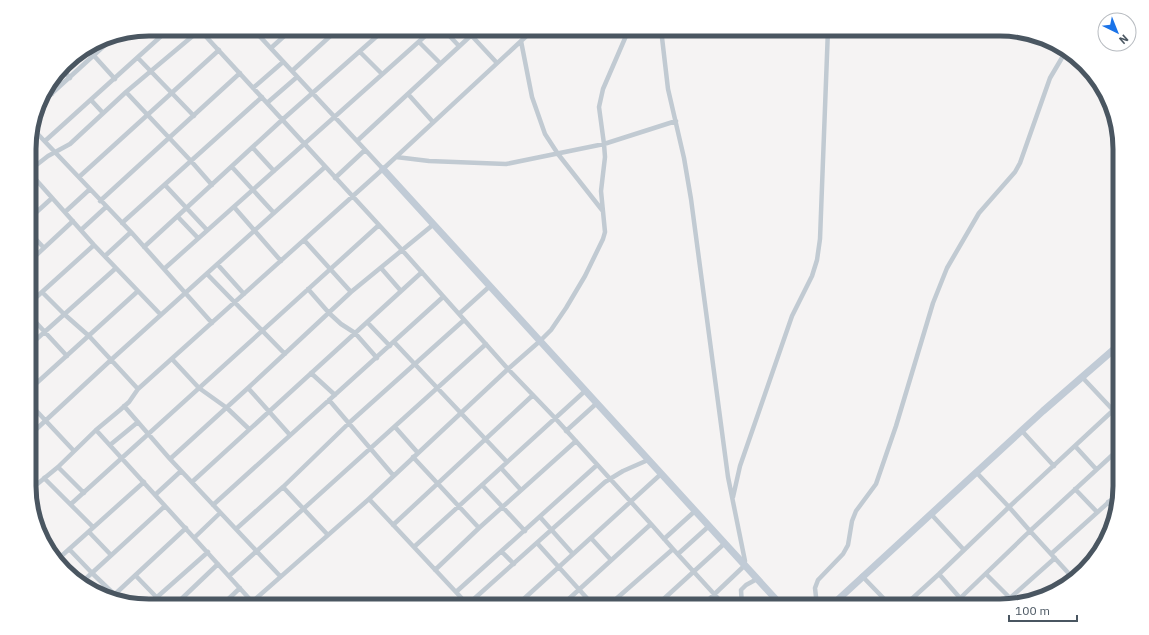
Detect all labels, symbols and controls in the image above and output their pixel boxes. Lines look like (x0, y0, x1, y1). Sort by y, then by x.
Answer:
north arrow (1097, 12, 1137, 52)
text: N (1116, 31, 1132, 47)
scale bar (1009, 597, 1077, 623)
text: 100 m (1015, 603, 1050, 618)

